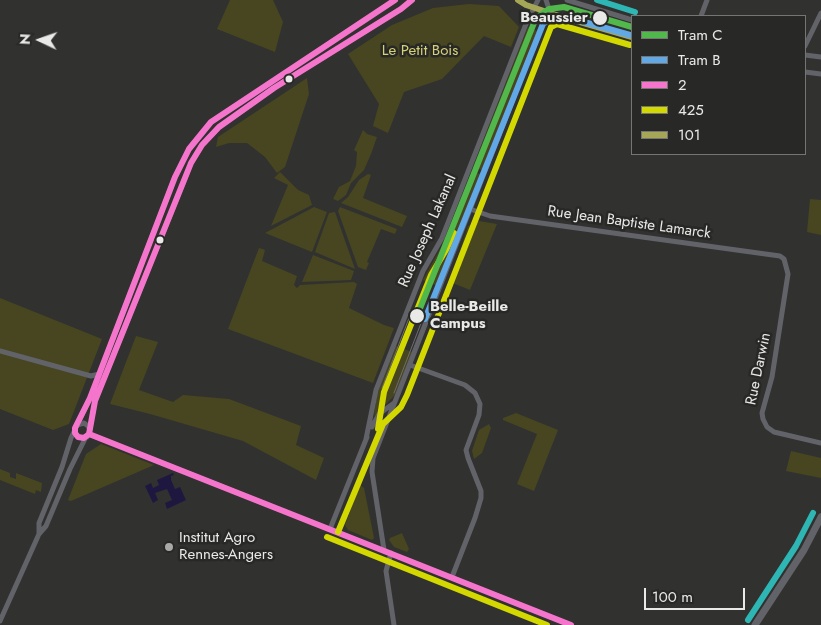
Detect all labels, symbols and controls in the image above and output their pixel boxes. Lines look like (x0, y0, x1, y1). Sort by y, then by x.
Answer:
place label: Beaussier (520, 9, 588, 27)
marker: Beaussier (591, 9, 609, 27)
north arrow (15, 15, 65, 65)
legend (631, 15, 806, 155)
text: Tram C (678, 24, 723, 46)
text: N (15, 33, 35, 45)
park label: Le Petit Bois (382, 42, 458, 60)
text: Tram B (678, 49, 721, 71)
unlabelled marker (284, 74, 294, 84)
text: 2 (678, 74, 687, 96)
text: 425 (678, 99, 704, 121)
text: 101 (678, 124, 701, 146)
street label: Rue Joseph Lakanal (395, 172, 461, 290)
street label: Rue Jean Baptiste Lamarck (546, 203, 712, 243)
unlabelled marker (155, 235, 165, 245)
place label: Belle-Beille Campus (430, 298, 508, 333)
marker: Belle-Beille Campus (408, 307, 426, 325)
street label: Rue Darwin (743, 331, 775, 407)
place label: Institut Agro Rennes-Angers (179, 529, 273, 564)
marker: Institut Agro Rennes-Angers (163, 541, 175, 553)
scale bar (646, 578, 747, 610)
text: 100 m (652, 586, 693, 608)

